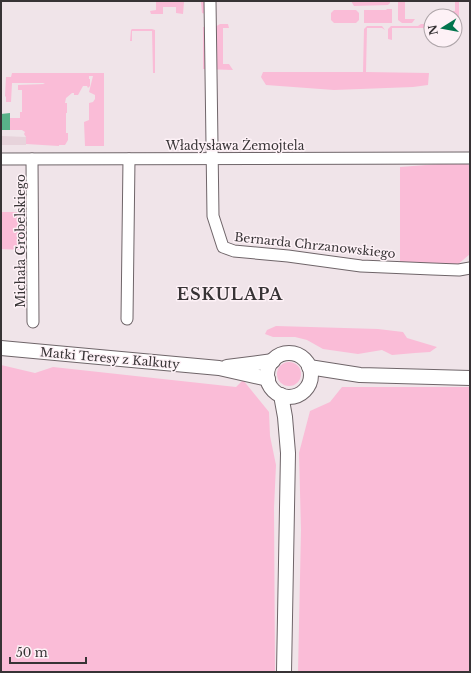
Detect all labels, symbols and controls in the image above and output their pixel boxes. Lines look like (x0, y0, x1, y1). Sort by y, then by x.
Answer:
north arrow (423, 8, 463, 48)
text: N (425, 23, 441, 36)
street label: Władysława Żemojtela (165, 137, 305, 153)
street label: Michała Grobelskiego (13, 174, 28, 308)
street label: Bernarda Chrzanowskiego (234, 229, 397, 261)
district label: ESKULAPA (177, 284, 283, 304)
street label: Matki Teresy z Kalkuty (39, 344, 181, 372)
scale bar (10, 639, 86, 665)
text: 50 m (16, 645, 48, 660)

